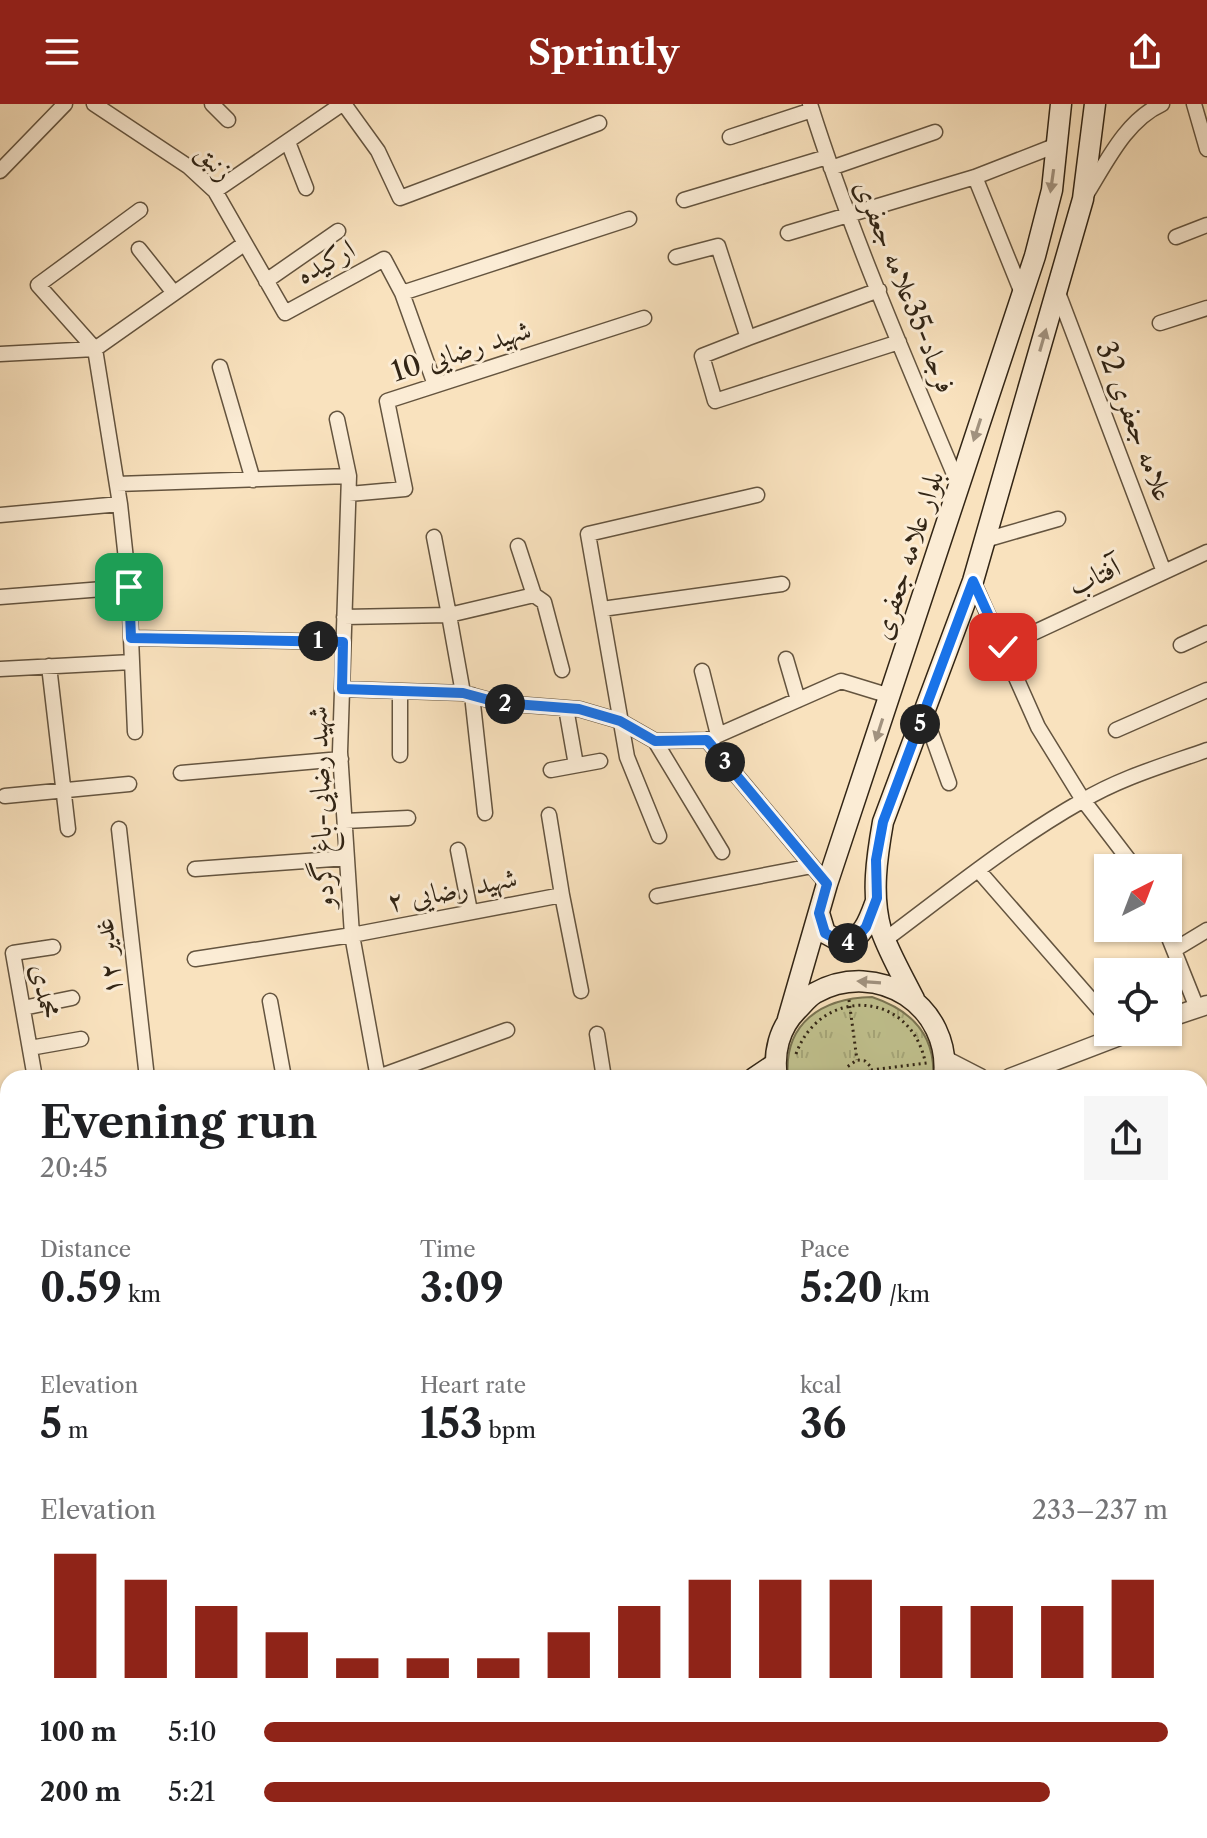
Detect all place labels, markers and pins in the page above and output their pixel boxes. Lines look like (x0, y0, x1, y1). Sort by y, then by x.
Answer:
pin (95, 553, 163, 621)
pin (969, 613, 1037, 681)
pin: 1 (298, 621, 338, 661)
pin: 2 (485, 684, 525, 724)
pin: 5 (900, 704, 940, 744)
pin: 3 (705, 742, 745, 782)
pin: 4 (828, 923, 868, 963)

